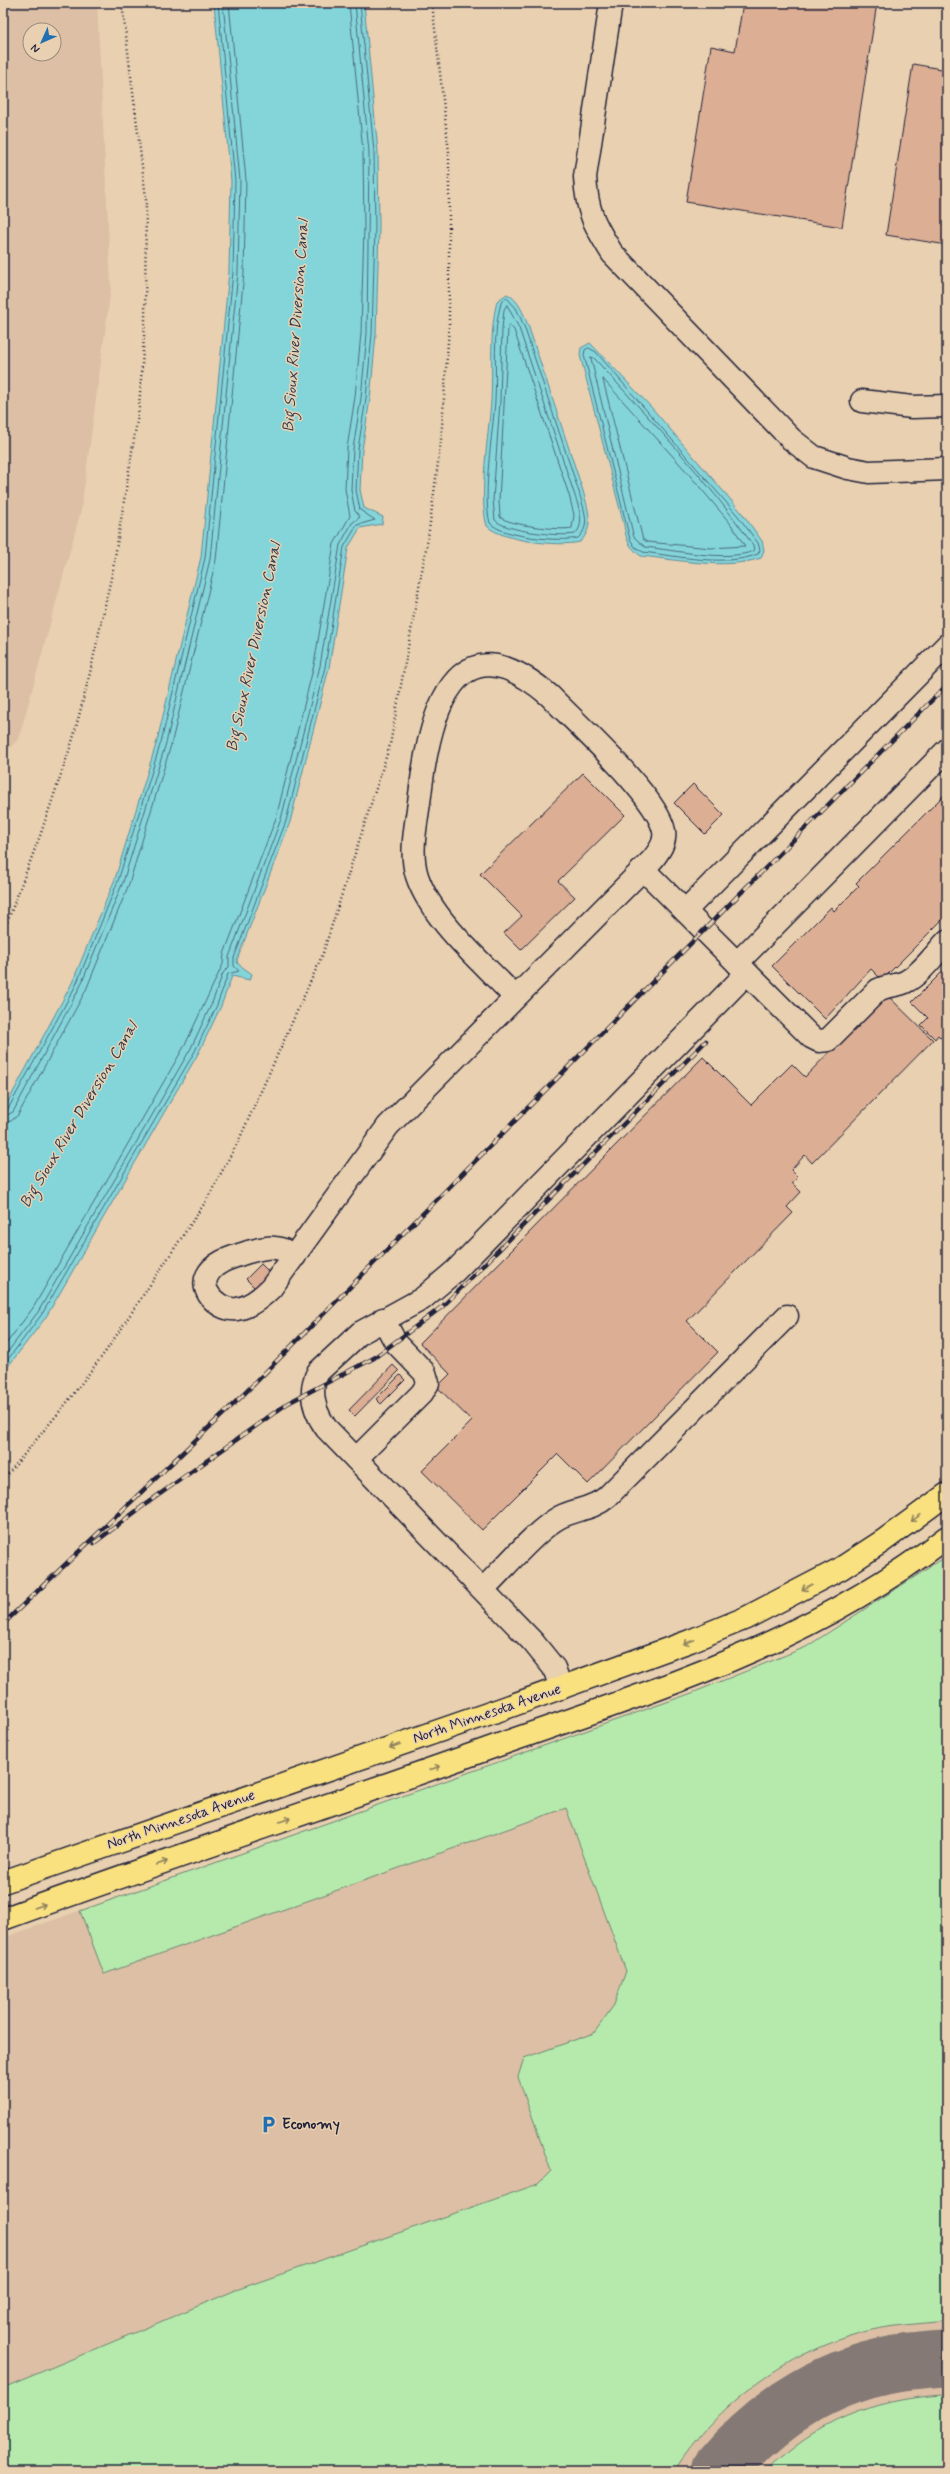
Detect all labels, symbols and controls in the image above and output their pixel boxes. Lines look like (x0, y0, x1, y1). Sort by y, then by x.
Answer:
north arrow (22, 22, 62, 62)
text: N (28, 41, 43, 56)
water label: Big Sioux River Diversion Canal (278, 216, 316, 433)
water label: Big Sioux River Diversion Canal (222, 538, 289, 754)
water label: Big Sioux River Diversion Canal (15, 1016, 146, 1213)
one-way arrow (911, 1513, 922, 1522)
one-way arrow (801, 1584, 813, 1592)
one-way arrow (683, 1638, 695, 1646)
street label: North Minnesota Avenue (410, 1679, 564, 1749)
one-way arrow (388, 1743, 401, 1750)
one-way arrow (428, 1764, 440, 1772)
street label: North Minnesota Avenue (104, 1785, 258, 1855)
one-way arrow (279, 1816, 292, 1823)
one-way arrow (156, 1858, 168, 1866)
one-way arrow (33, 1901, 45, 1909)
parking icon: Economy (259, 2115, 279, 2135)
place label: Economy (282, 2115, 340, 2135)

